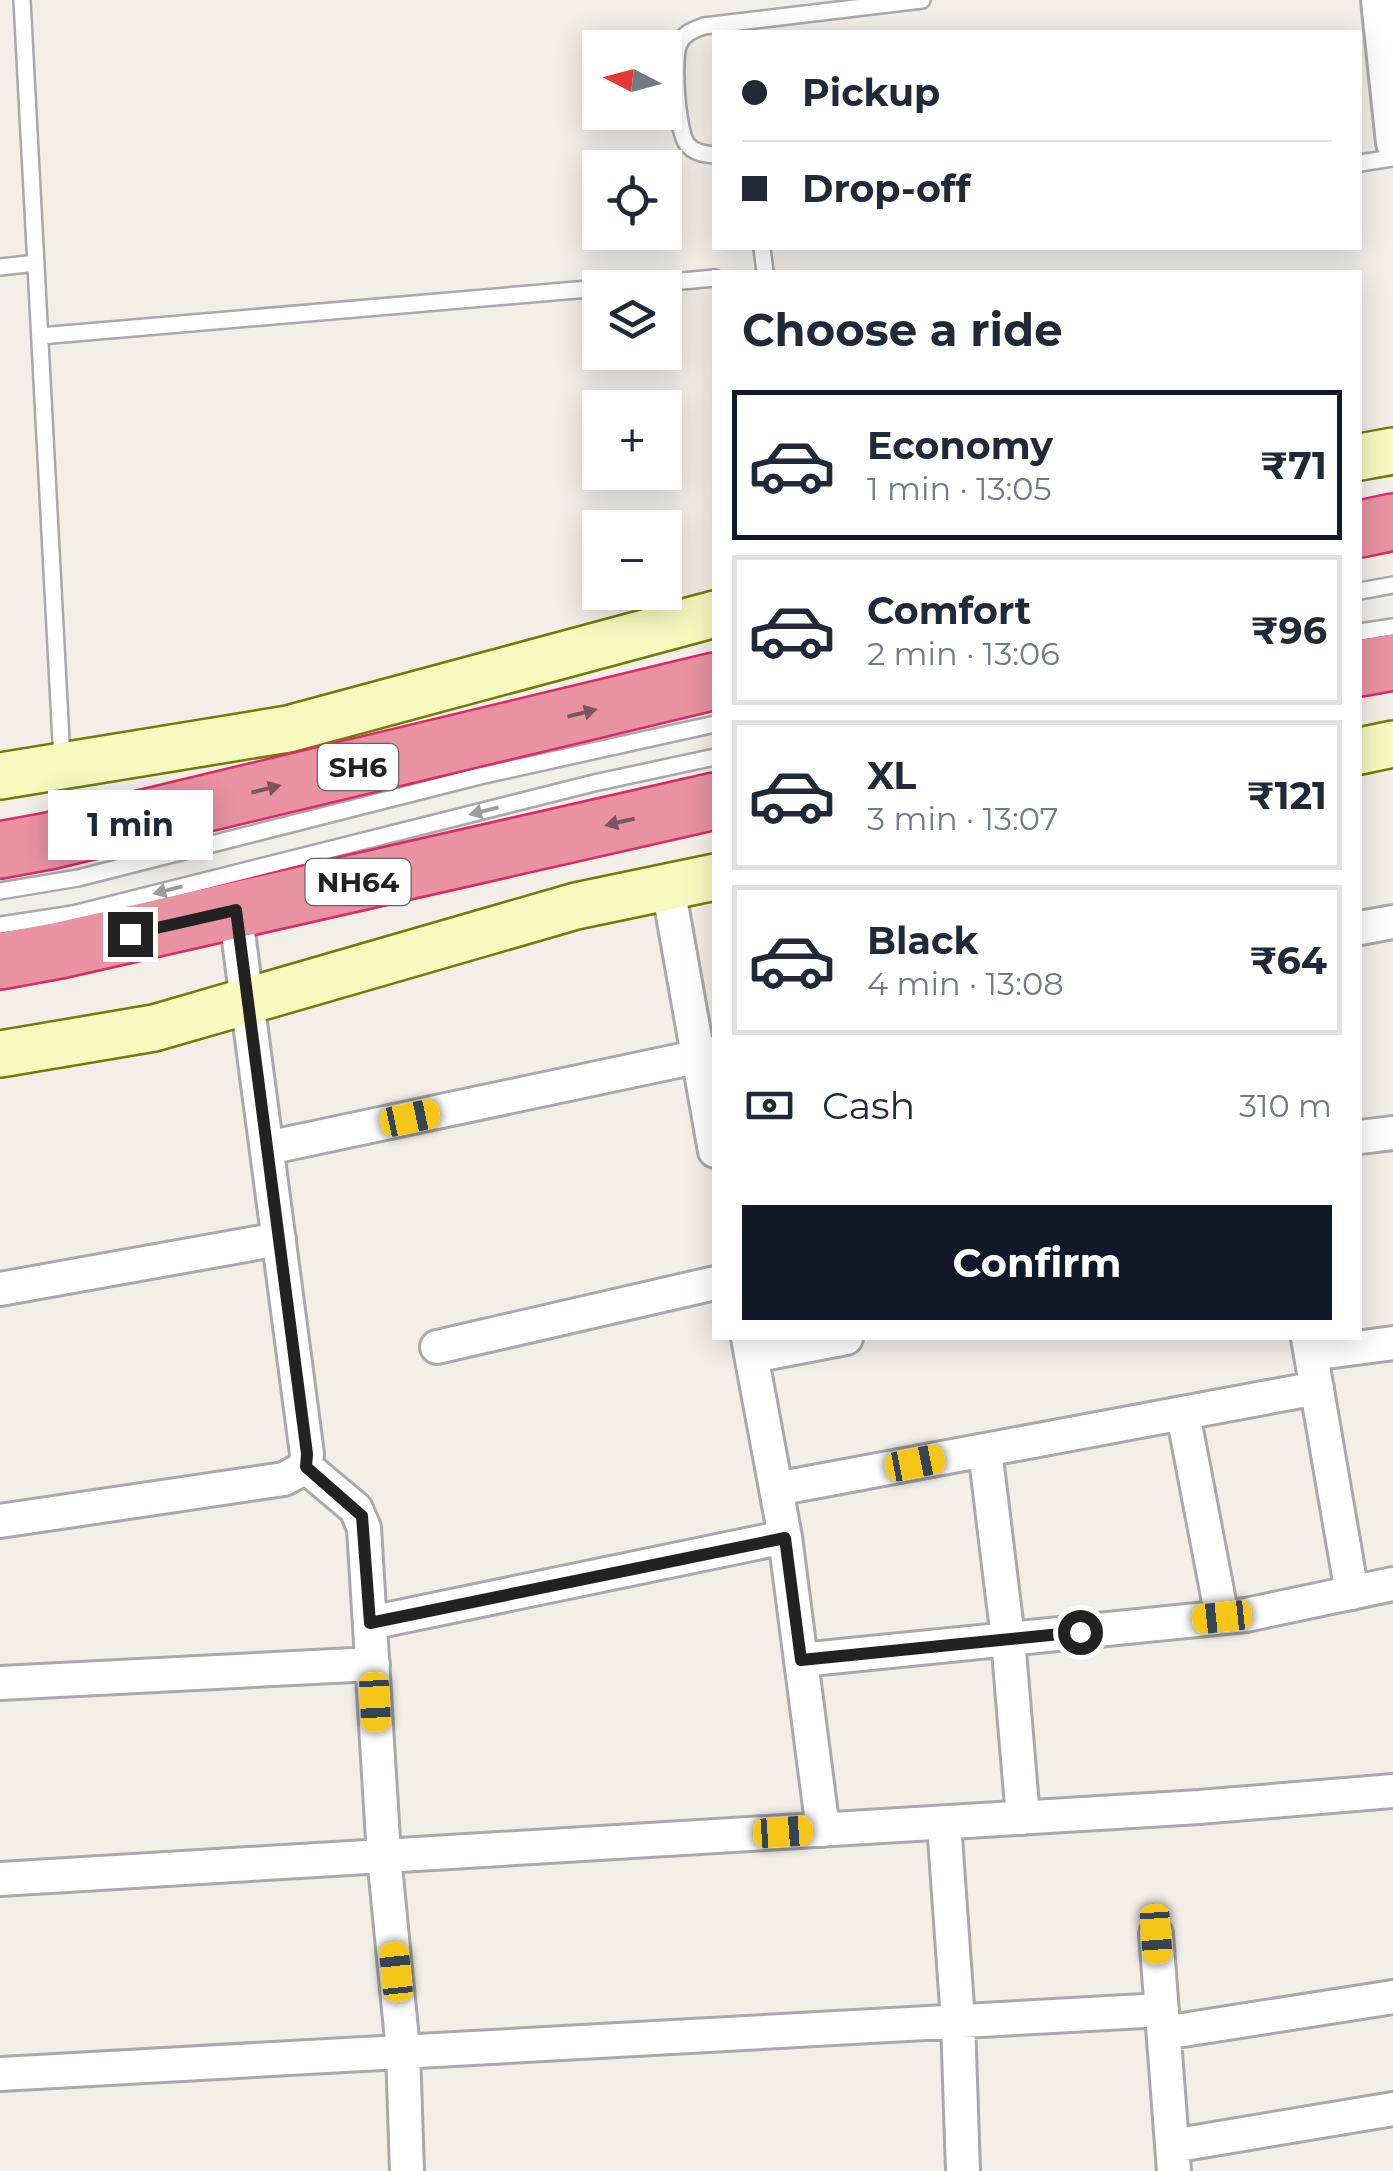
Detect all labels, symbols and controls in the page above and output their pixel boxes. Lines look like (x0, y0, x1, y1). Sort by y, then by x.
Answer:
north arrow (582, 30, 682, 130)
map controls (582, 30, 682, 610)
text: Pickup (802, 69, 940, 116)
button: locate (582, 150, 682, 250)
text: Drop-off (802, 165, 971, 212)
button: layers (582, 270, 682, 370)
text: Choose a ride (742, 302, 1063, 357)
button: + (582, 390, 682, 490)
icon: car (747, 420, 837, 510)
text: Economy (867, 422, 1053, 469)
text: ₹71 (1261, 442, 1327, 489)
text: 1 min · 13:05 (867, 469, 1052, 508)
button: − (582, 510, 682, 610)
icon: car (747, 585, 837, 675)
text: Comfort (867, 587, 1031, 634)
text: ₹96 (1251, 607, 1327, 654)
text: 2 min · 13:06 (867, 634, 1060, 673)
one-way arrow (567, 705, 598, 720)
road number: SH6 (318, 744, 398, 790)
icon: car (747, 750, 837, 840)
text: XL (867, 752, 916, 799)
text: ₹121 (1247, 772, 1327, 819)
one-way arrow (251, 781, 282, 796)
callout: 1 min (48, 789, 212, 859)
text: 3 min · 13:07 (867, 799, 1059, 838)
one-way arrow (468, 804, 499, 819)
text: 1 min (87, 805, 174, 844)
one-way arrow (604, 815, 635, 831)
road number: NH64 (306, 859, 410, 905)
one-way arrow (152, 883, 183, 898)
route end (108, 912, 153, 957)
icon: car (747, 915, 837, 1005)
text: Black (867, 917, 978, 964)
text: ₹64 (1250, 937, 1327, 984)
text: 4 min · 13:08 (867, 964, 1064, 1003)
icon: cash (742, 1078, 797, 1133)
text: Cash (822, 1082, 915, 1129)
text: 310 m (1239, 1086, 1332, 1125)
car (378, 1097, 442, 1139)
button: Confirm (742, 1205, 1332, 1320)
car (883, 1443, 947, 1483)
car (1191, 1599, 1253, 1635)
route start (1058, 1610, 1103, 1655)
car (358, 1671, 392, 1733)
car (752, 1815, 814, 1849)
car (1139, 1903, 1173, 1965)
car (378, 1941, 414, 2003)

